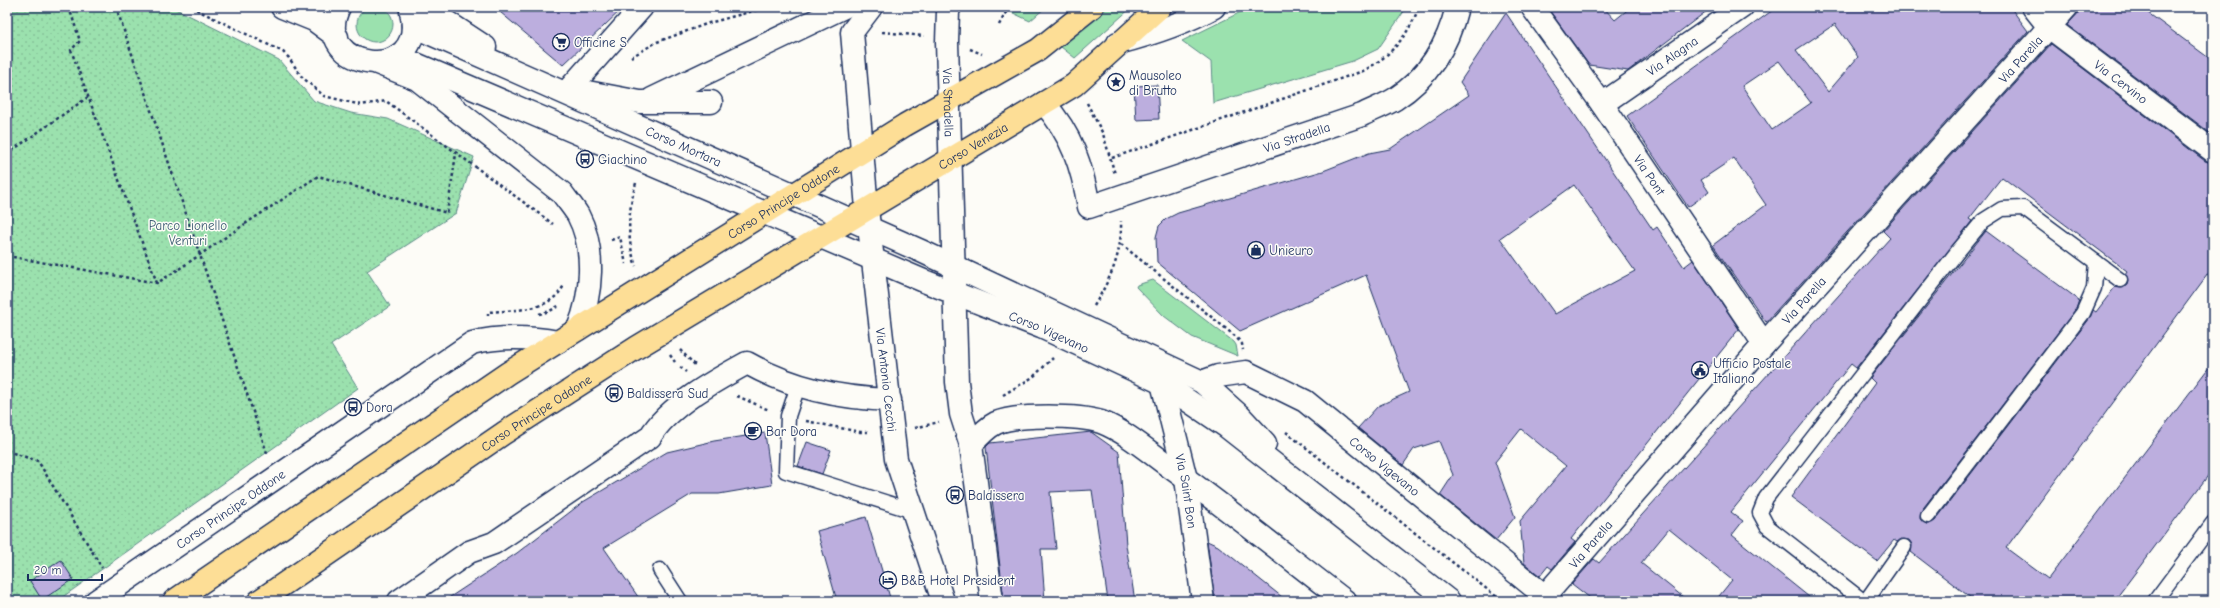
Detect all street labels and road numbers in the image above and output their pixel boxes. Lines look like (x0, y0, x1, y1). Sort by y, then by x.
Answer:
street label: Via Parella (1995, 32, 2045, 86)
street label: Via Alagna (1643, 33, 1700, 79)
street label: Via Cervino (2091, 56, 2151, 107)
street label: Via Stradella (940, 68, 957, 137)
street label: Corso Venezia (935, 119, 1010, 172)
street label: Via Stradella (1261, 119, 1332, 155)
street label: Corso Mortara (643, 123, 724, 169)
street label: Via Pont (1631, 152, 1669, 199)
street label: Corso Principe Oddone (725, 160, 842, 242)
street label: Via Parella (1778, 273, 1829, 327)
street label: Corso Vigevano (1007, 308, 1092, 356)
street label: Via Antonio Cecchi (873, 327, 900, 433)
street label: Corso Principe Oddone (478, 371, 595, 454)
street label: Corso Vigevano (1347, 433, 1423, 499)
street label: Via Saint Bon (1173, 452, 1200, 529)
street label: Corso Principe Oddone (173, 466, 288, 551)
street label: Via Parella (1565, 517, 1615, 571)

